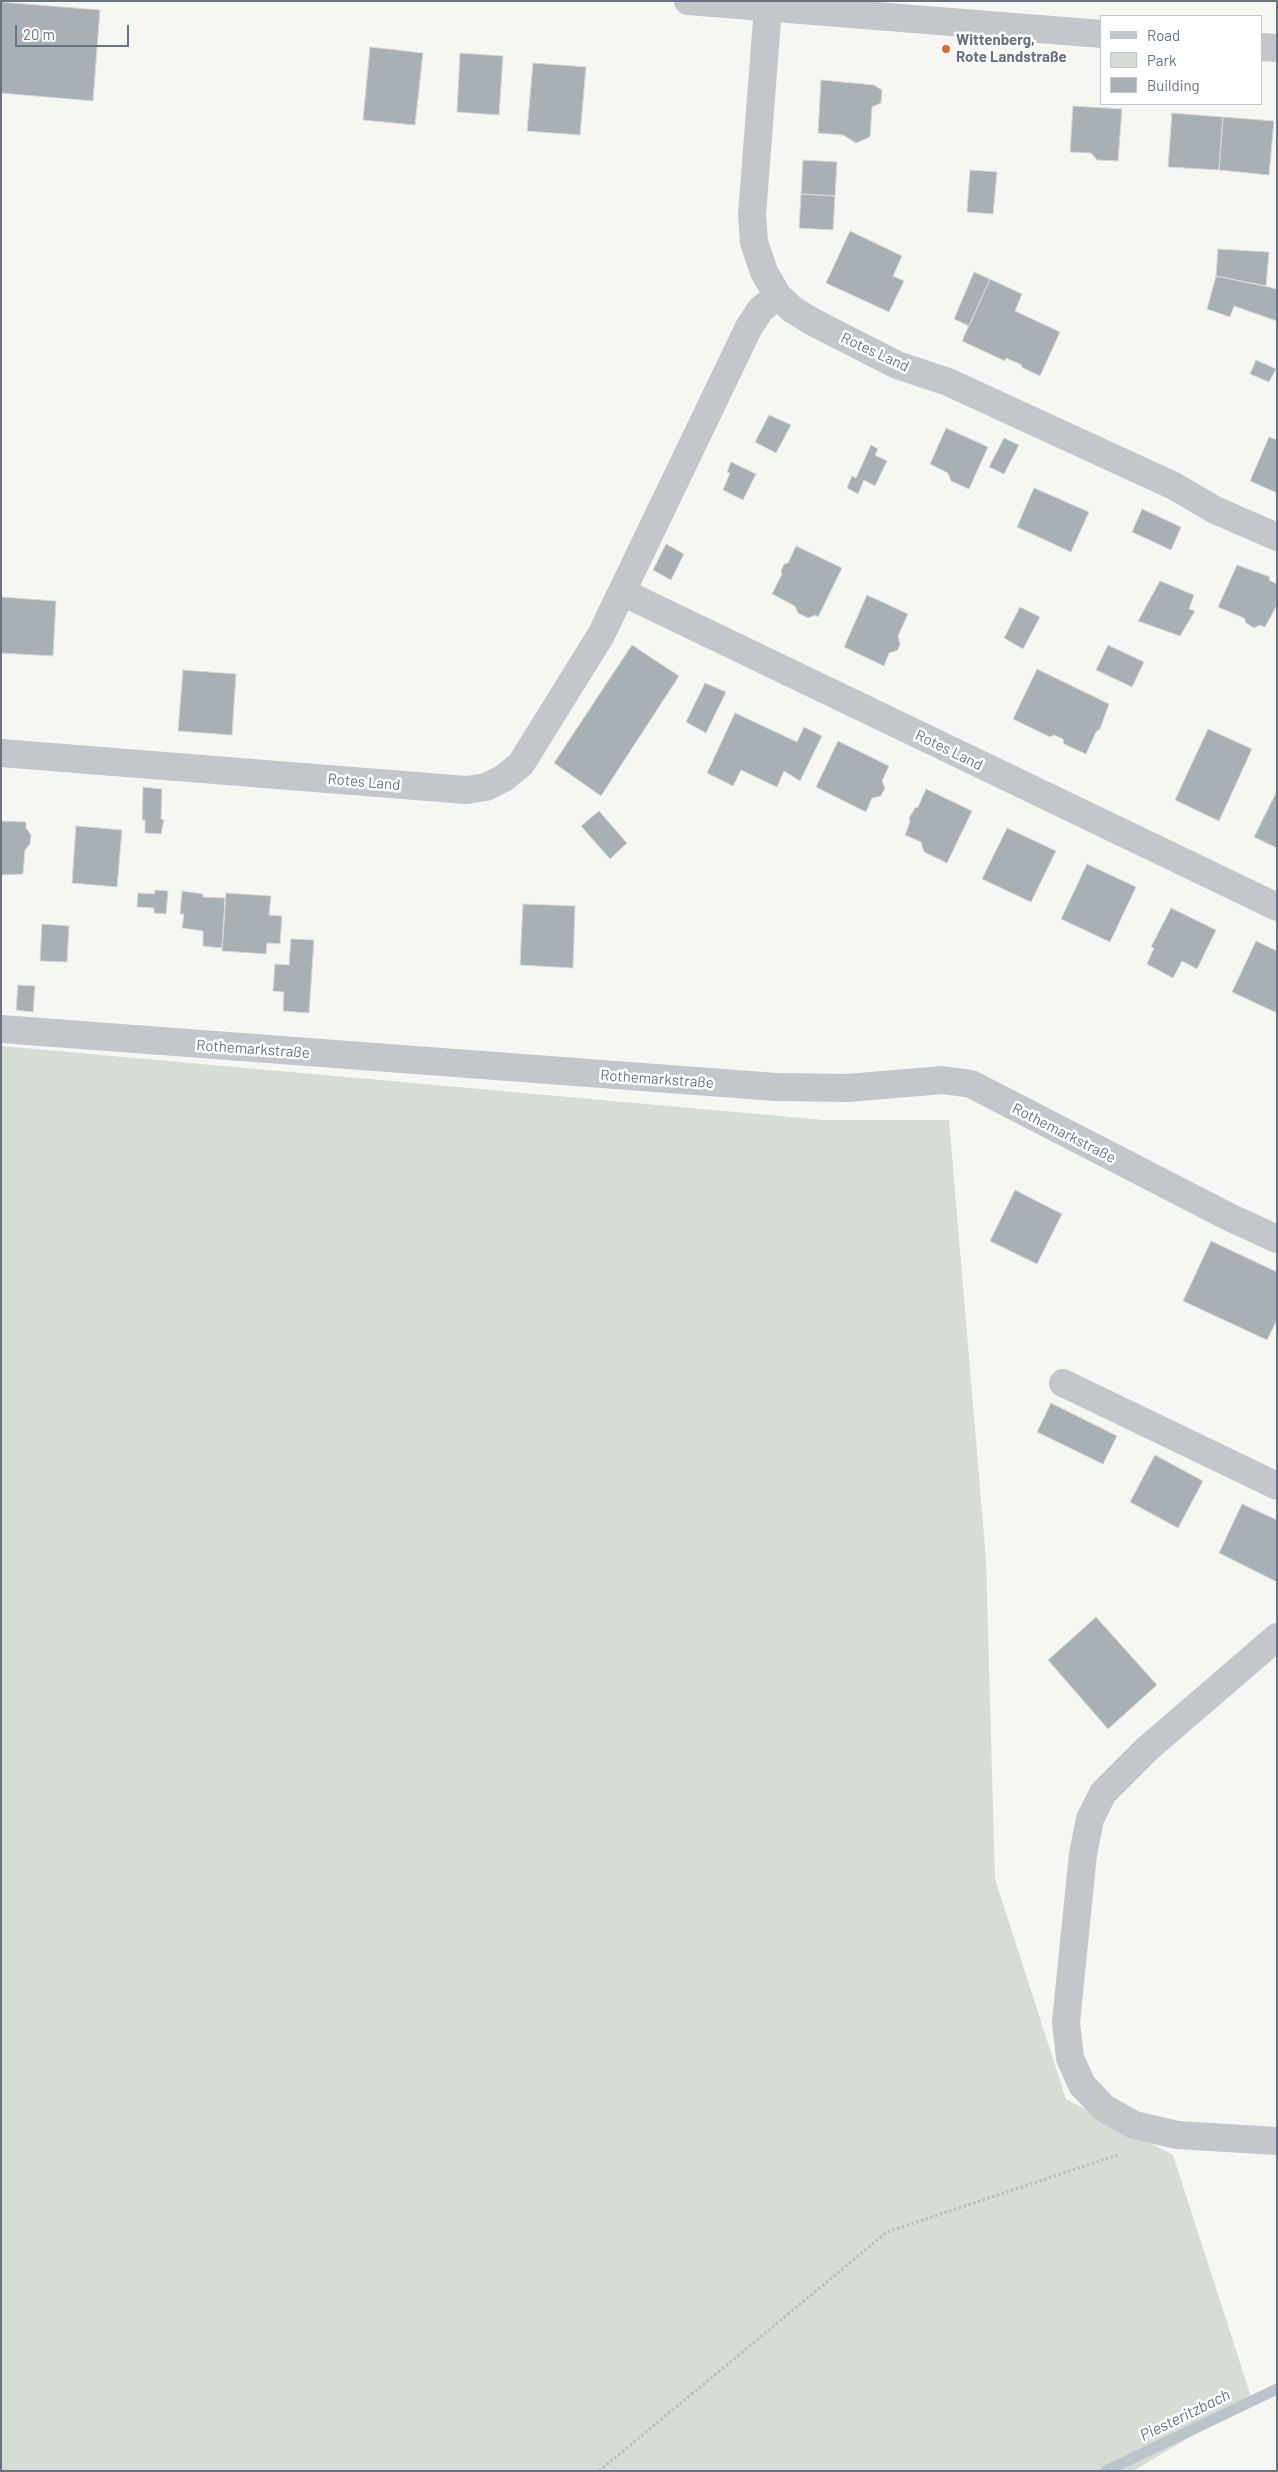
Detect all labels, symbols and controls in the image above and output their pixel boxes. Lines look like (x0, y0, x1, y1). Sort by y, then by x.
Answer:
scale bar (18, 15, 131, 47)
legend (1100, 15, 1263, 105)
text: 20 m (23, 25, 55, 43)
text: Road (1147, 26, 1180, 44)
place label: Wittenberg, Rote Landstraße (956, 31, 1067, 66)
marker: Wittenberg, Rote Landstraße (940, 43, 952, 55)
text: Park (1147, 51, 1176, 69)
text: Building (1147, 76, 1200, 94)
street label: Rotes Land (838, 328, 912, 376)
street label: Rotes Land (912, 726, 986, 774)
street label: Rotes Land (327, 770, 401, 794)
street label: Rothemarkstraße (196, 1036, 310, 1062)
street label: Rothemarkstraße (600, 1066, 714, 1092)
street label: Rothemarkstraße (1009, 1099, 1119, 1167)
water label: Piesteritzbach (1137, 2385, 1233, 2445)

